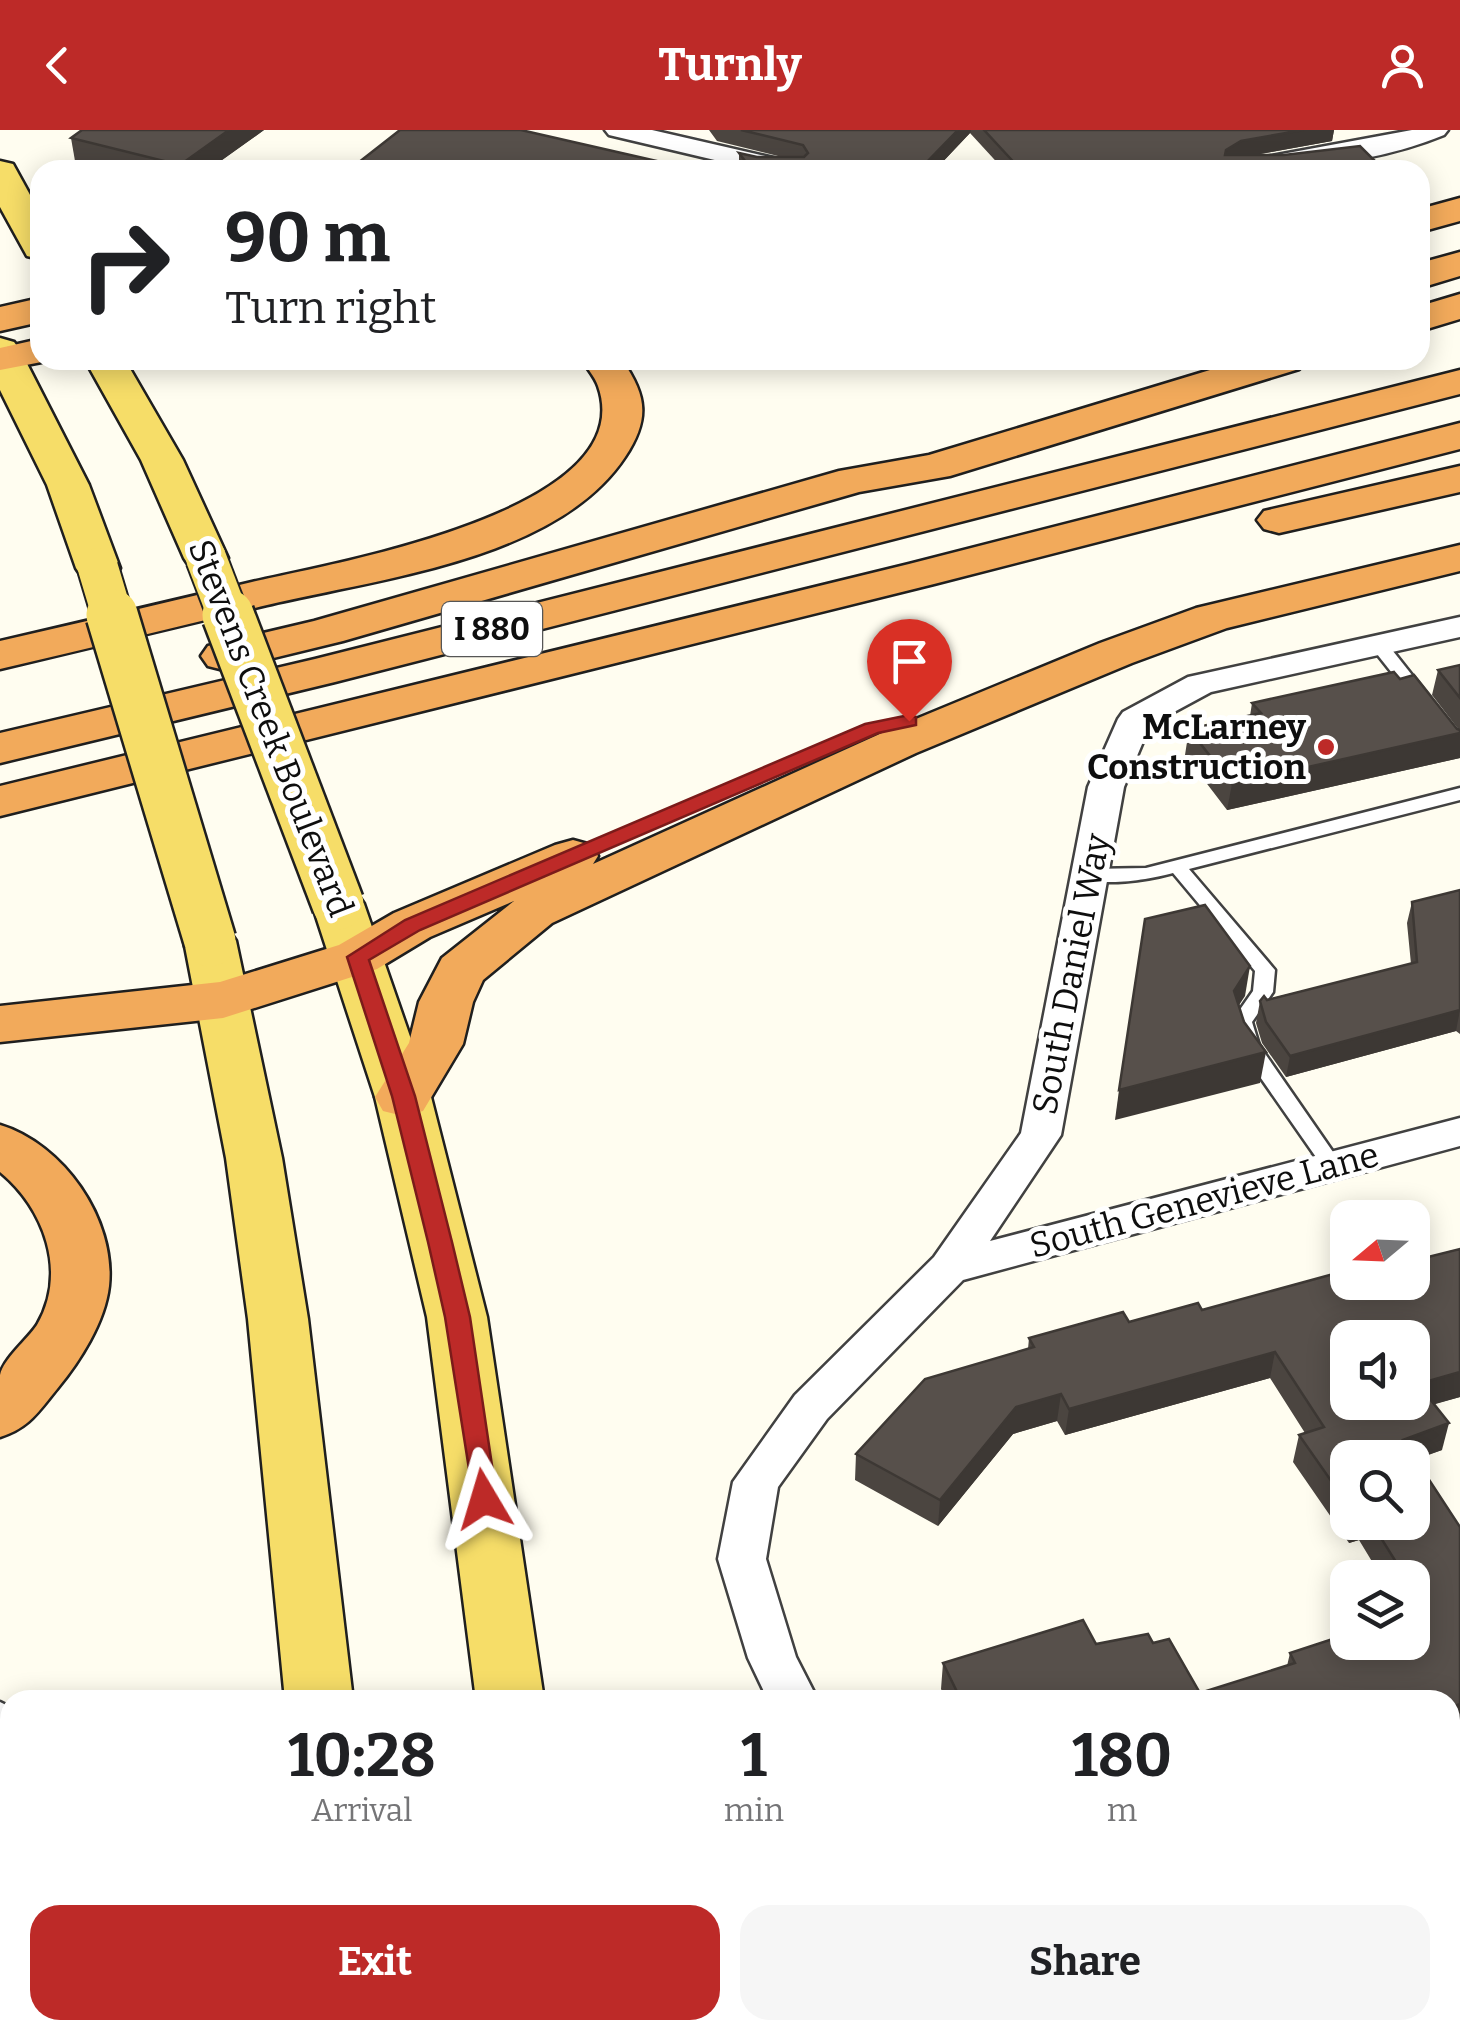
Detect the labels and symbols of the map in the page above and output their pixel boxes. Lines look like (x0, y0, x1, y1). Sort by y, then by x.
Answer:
street label: Stevens Creek Boulevard (180, 534, 362, 922)
road number: I 880 (442, 602, 542, 656)
pin (867, 619, 952, 722)
place label: McLarney Construction (1087, 706, 1307, 788)
marker: McLarney Construction (1315, 736, 1337, 758)
street label: South Daniel Way (1023, 830, 1119, 1118)
street label: South Genevieve Lane (1025, 1133, 1383, 1267)
north arrow (1330, 1200, 1430, 1300)
position arrow (432, 1447, 536, 1551)

